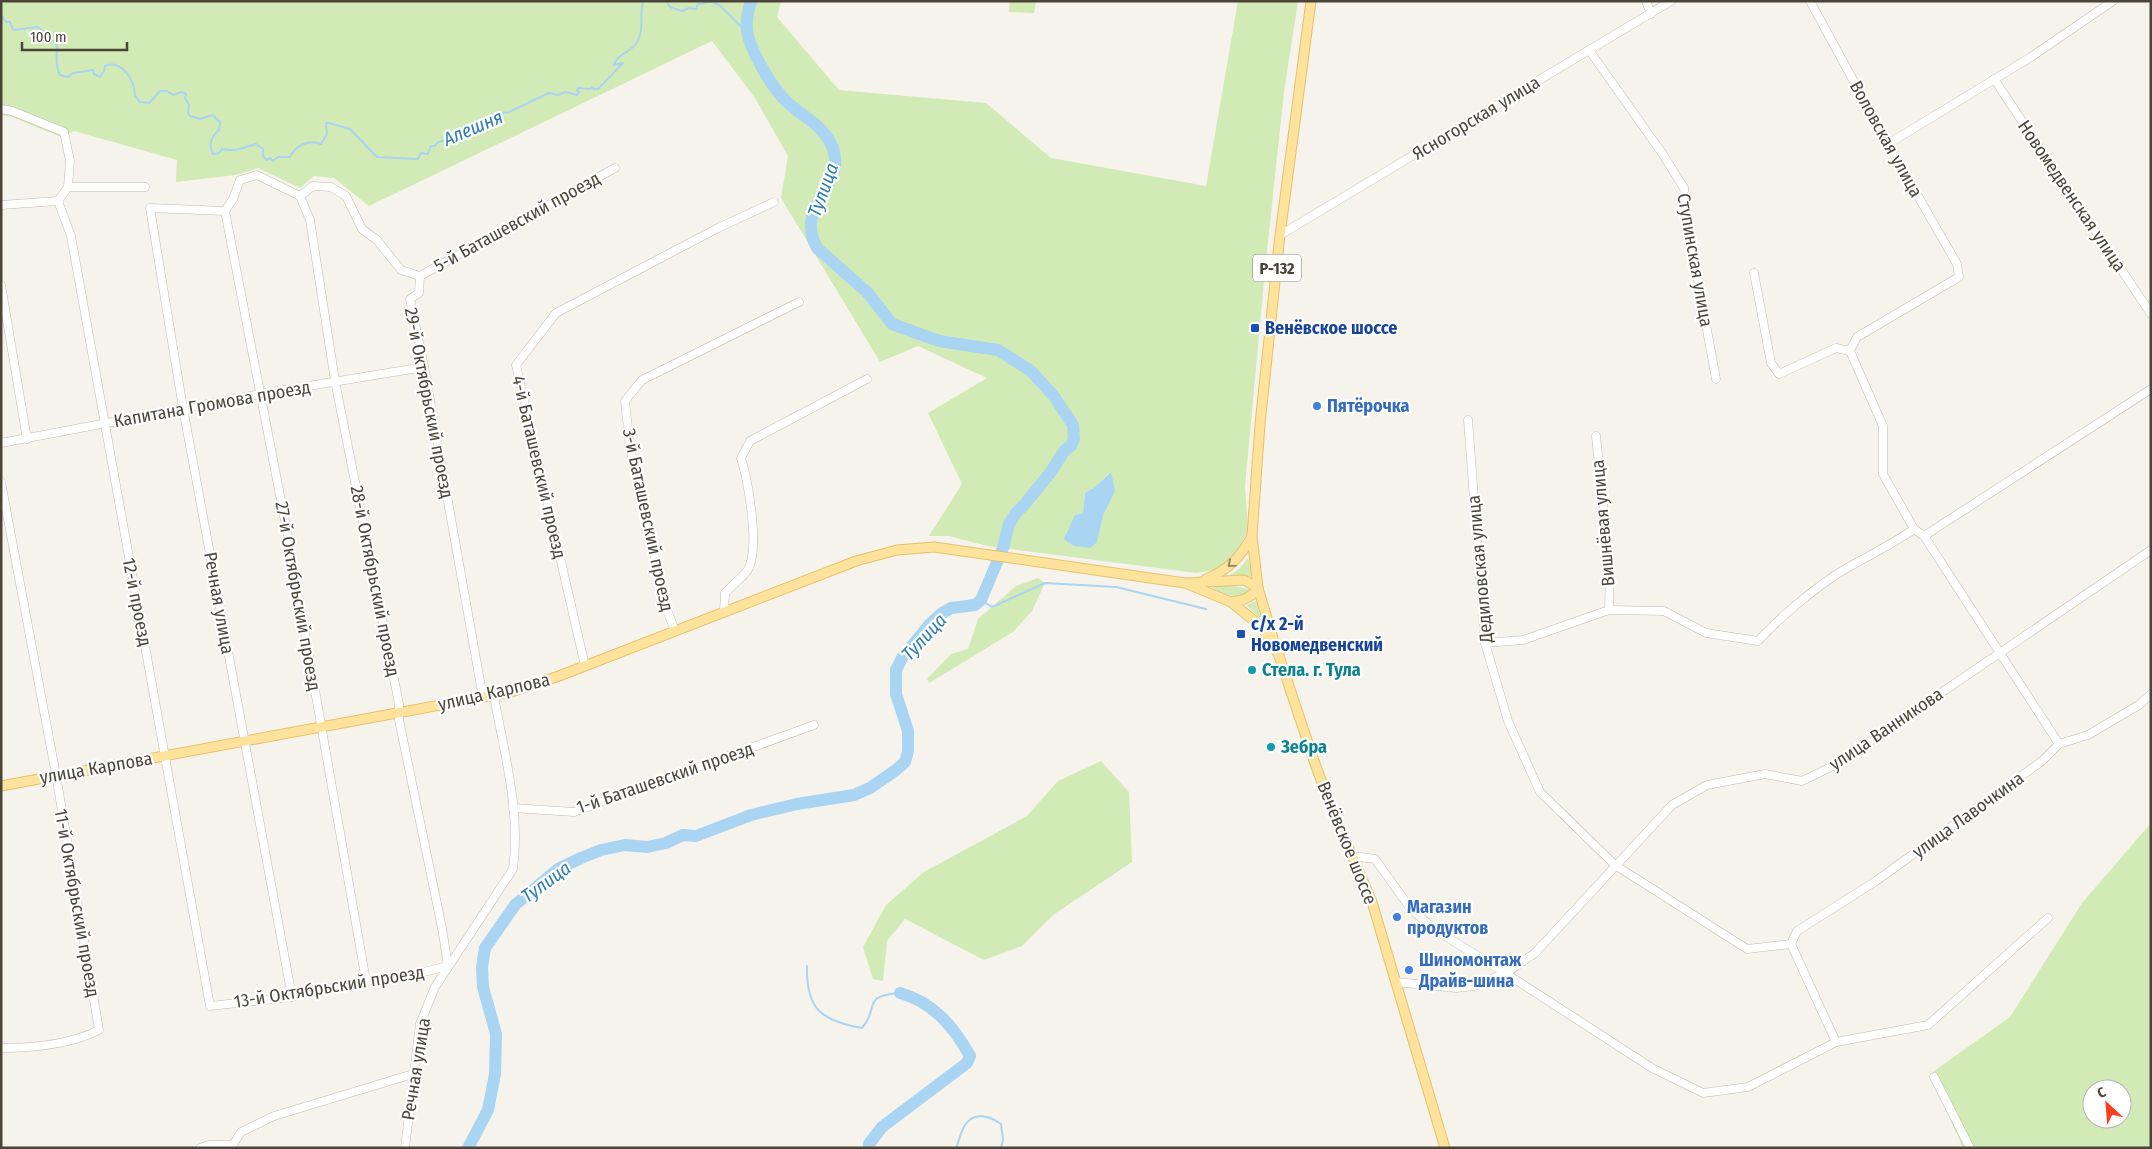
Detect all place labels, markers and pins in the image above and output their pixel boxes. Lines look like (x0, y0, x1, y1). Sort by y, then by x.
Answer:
place label: Венёвское шоссе (1265, 317, 1397, 339)
marker: Венёвское шоссе (1249, 322, 1261, 334)
place label: Пятёрочка (1327, 395, 1409, 417)
marker: Пятёрочка (1311, 400, 1323, 412)
place label: с/х 2-й Новомедвенский (1251, 613, 1383, 656)
marker: с/х 2-й Новомедвенский (1235, 628, 1247, 640)
place label: Стела. г. Тула (1262, 659, 1361, 681)
marker: Стела. г. Тула (1246, 664, 1258, 676)
place label: Зебра (1280, 736, 1327, 758)
marker: Зебра (1265, 741, 1277, 753)
place label: Магазин продуктов (1407, 896, 1488, 939)
marker: Магазин продуктов (1391, 911, 1403, 923)
place label: Шиномонтаж Драйв-шина (1418, 949, 1522, 992)
marker: Шиномонтаж Драйв-шина (1403, 964, 1415, 976)

